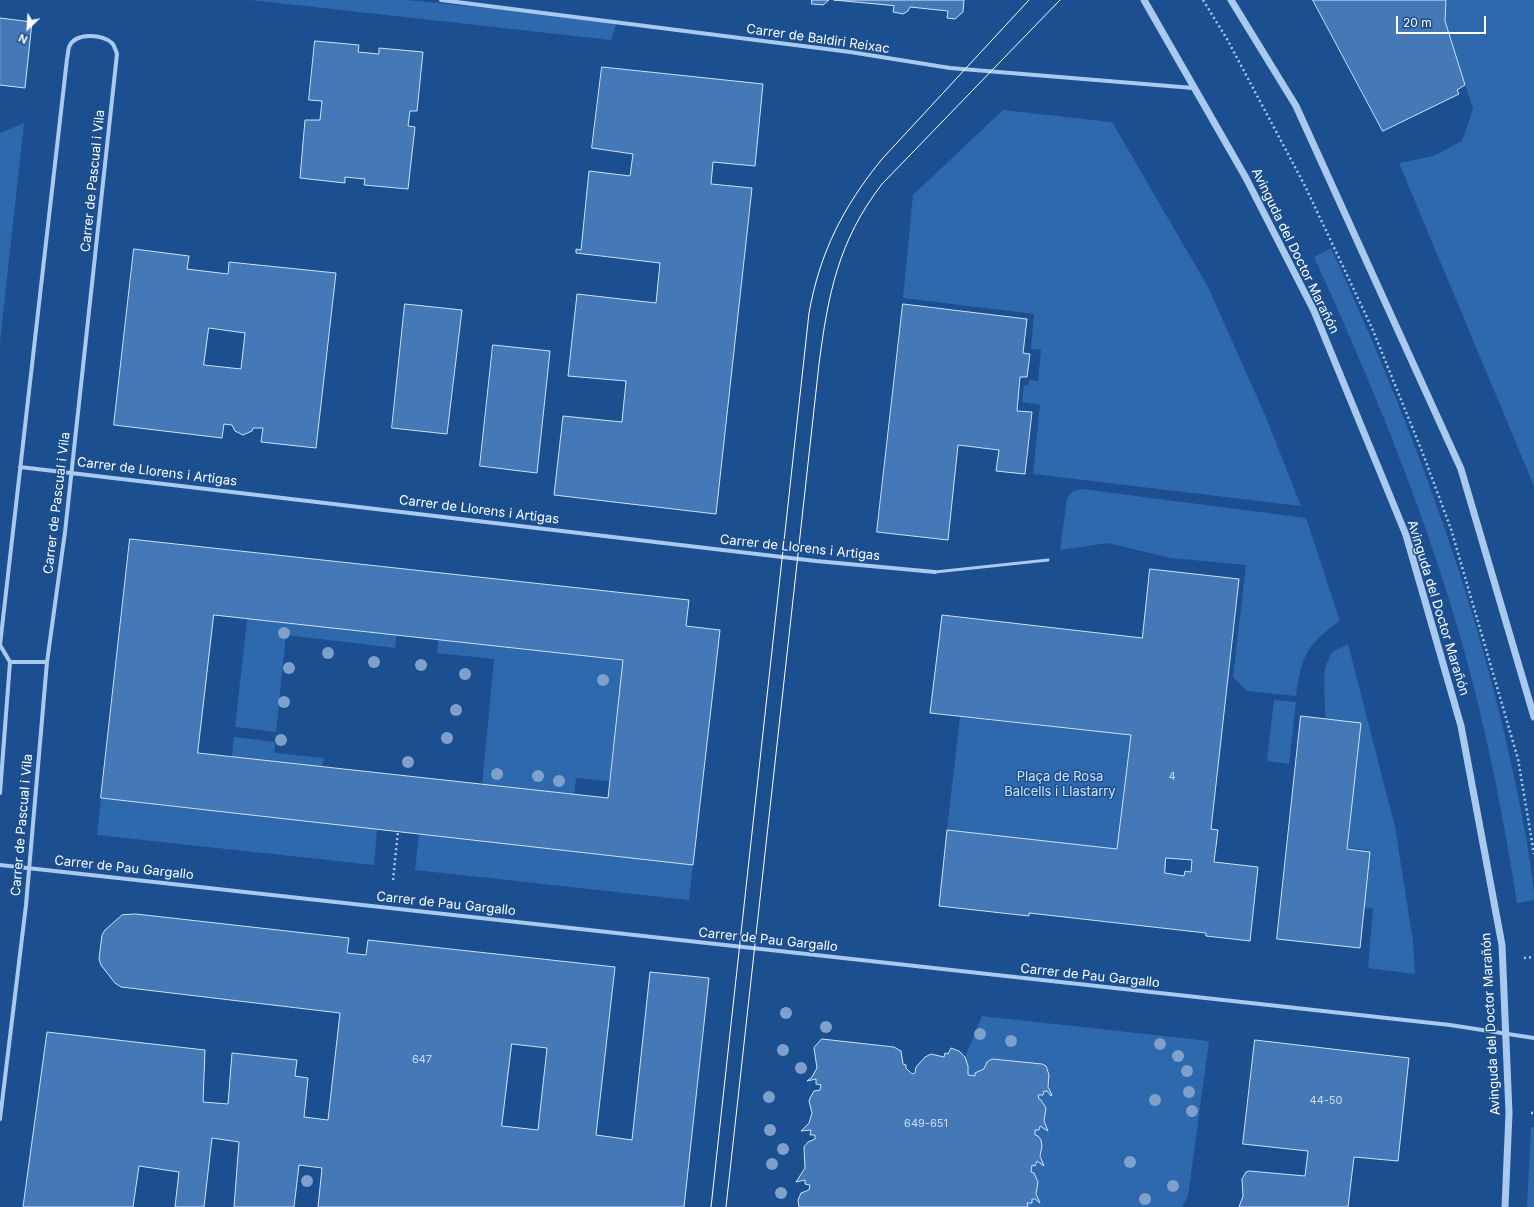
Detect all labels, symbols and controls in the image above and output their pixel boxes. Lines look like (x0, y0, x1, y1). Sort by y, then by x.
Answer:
north arrow (8, 8, 48, 48)
scale bar (1398, 8, 1488, 34)
text: 20 m (1403, 15, 1432, 30)
street label: Carrer de Baldiri Reixac (745, 21, 891, 57)
text: N (16, 31, 30, 47)
street label: Carrer de Pascual i Vila (78, 109, 108, 253)
street label: Avinguda del Doctor Marañón (1248, 166, 1342, 336)
street label: Carrer de Pascual i Vila (41, 431, 73, 575)
street label: Carrer de Llorens i Artigas (76, 454, 238, 490)
street label: Carrer de Llorens i Artigas (398, 492, 560, 528)
street label: Avinguda del Doctor Marañón (1404, 518, 1472, 698)
street label: Carrer de Llorens i Artigas (719, 532, 881, 564)
street label: Carrer de Pascual i Vila (8, 753, 36, 897)
park label: Plaça de Rosa Balcells i Llastarry (1004, 769, 1116, 800)
house number: 4 (1168, 770, 1176, 784)
street label: Carrer de Pau Gargallo (54, 853, 194, 883)
street label: Carrer de Pau Gargallo (376, 889, 516, 919)
street label: Carrer de Pau Gargallo (698, 925, 838, 955)
street label: Avinguda del Doctor Marañón (1478, 932, 1504, 1116)
street label: Carrer de Pau Gargallo (1020, 961, 1160, 991)
house number: 647 (412, 1053, 432, 1067)
house number: 44-50 (1310, 1094, 1342, 1108)
house number: 649-651 (904, 1117, 948, 1131)

